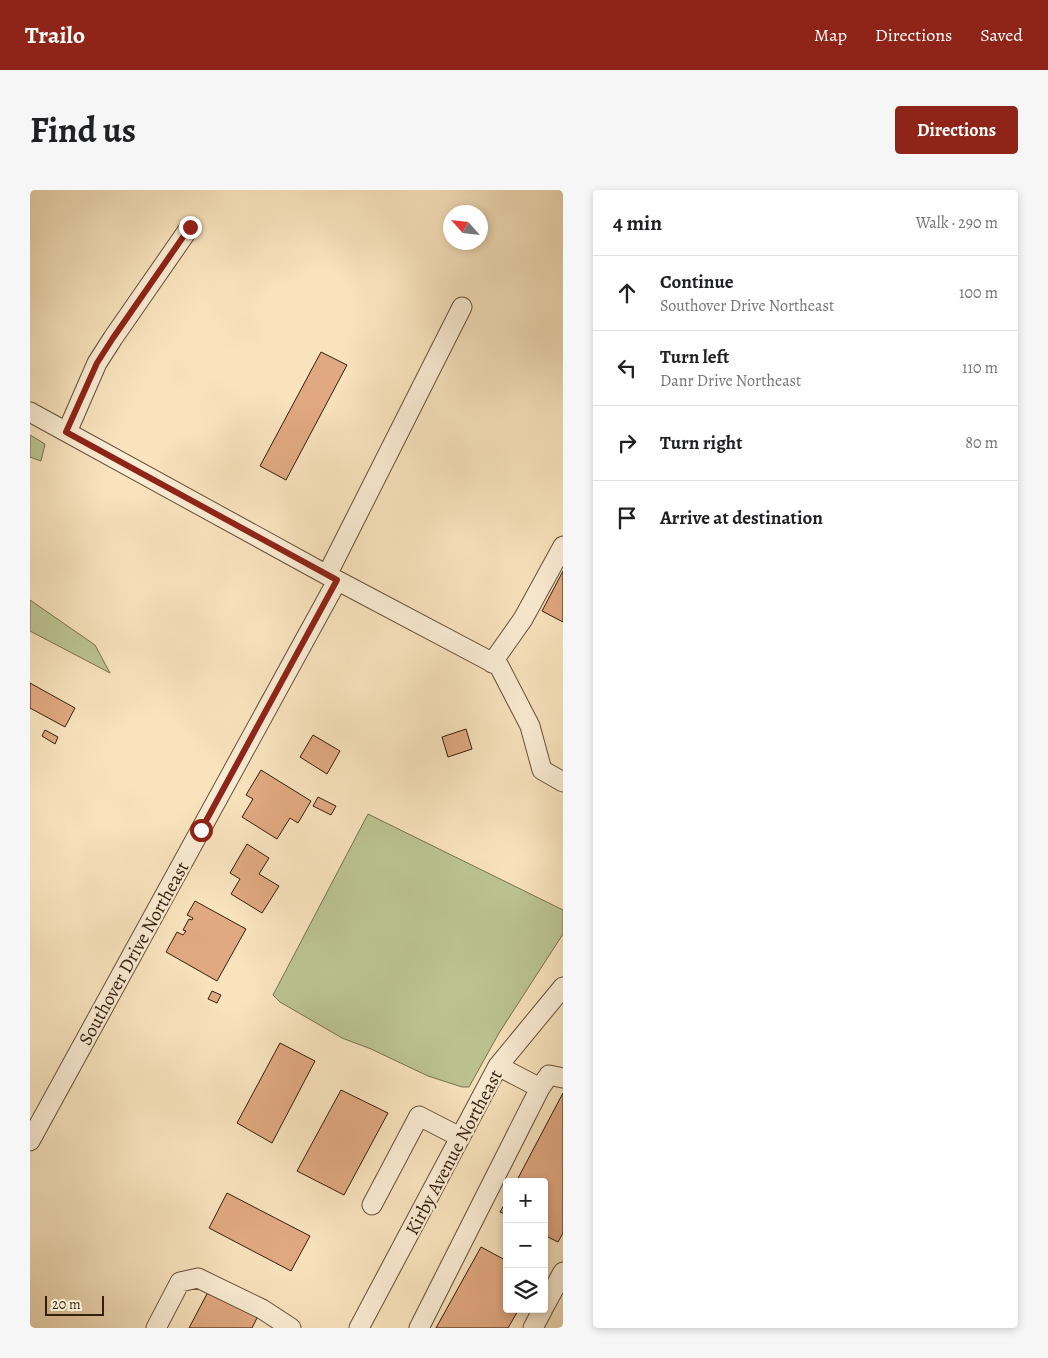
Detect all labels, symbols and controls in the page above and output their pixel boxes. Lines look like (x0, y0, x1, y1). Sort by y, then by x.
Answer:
text: Trailo (25, 19, 85, 51)
text: Map (814, 23, 847, 47)
text: Directions (875, 23, 952, 47)
text: Saved (980, 23, 1023, 47)
text: Find us (30, 106, 136, 154)
button: Directions (895, 106, 1018, 154)
north arrow (443, 205, 488, 250)
text: 4 min (613, 209, 662, 237)
text: Walk · 290 m (916, 212, 998, 234)
route end (179, 216, 202, 239)
text: Continue (660, 269, 734, 295)
icon: ahead (613, 279, 641, 307)
text: 100 m (959, 282, 998, 304)
text: Southover Drive Northeast (660, 295, 834, 317)
text: Turn left (660, 344, 729, 370)
icon: left (613, 354, 641, 382)
text: 110 m (962, 357, 998, 379)
text: Danr Drive Northeast (660, 370, 801, 392)
icon: right (613, 429, 641, 457)
text: Turn right (660, 430, 742, 456)
text: 80 m (965, 432, 998, 454)
icon: arrive (613, 504, 641, 532)
text: Arrive at destination (660, 505, 823, 531)
route start (190, 819, 213, 842)
street label: Southover Drive Northeast (72, 857, 195, 1050)
street label: Kirby Avenue Northeast (399, 1065, 509, 1240)
map controls (503, 1178, 548, 1313)
button: + (503, 1178, 548, 1223)
button: − (503, 1223, 548, 1268)
button: layers (503, 1268, 548, 1313)
scale bar (45, 1293, 104, 1316)
text: 20 m (52, 1295, 81, 1314)

